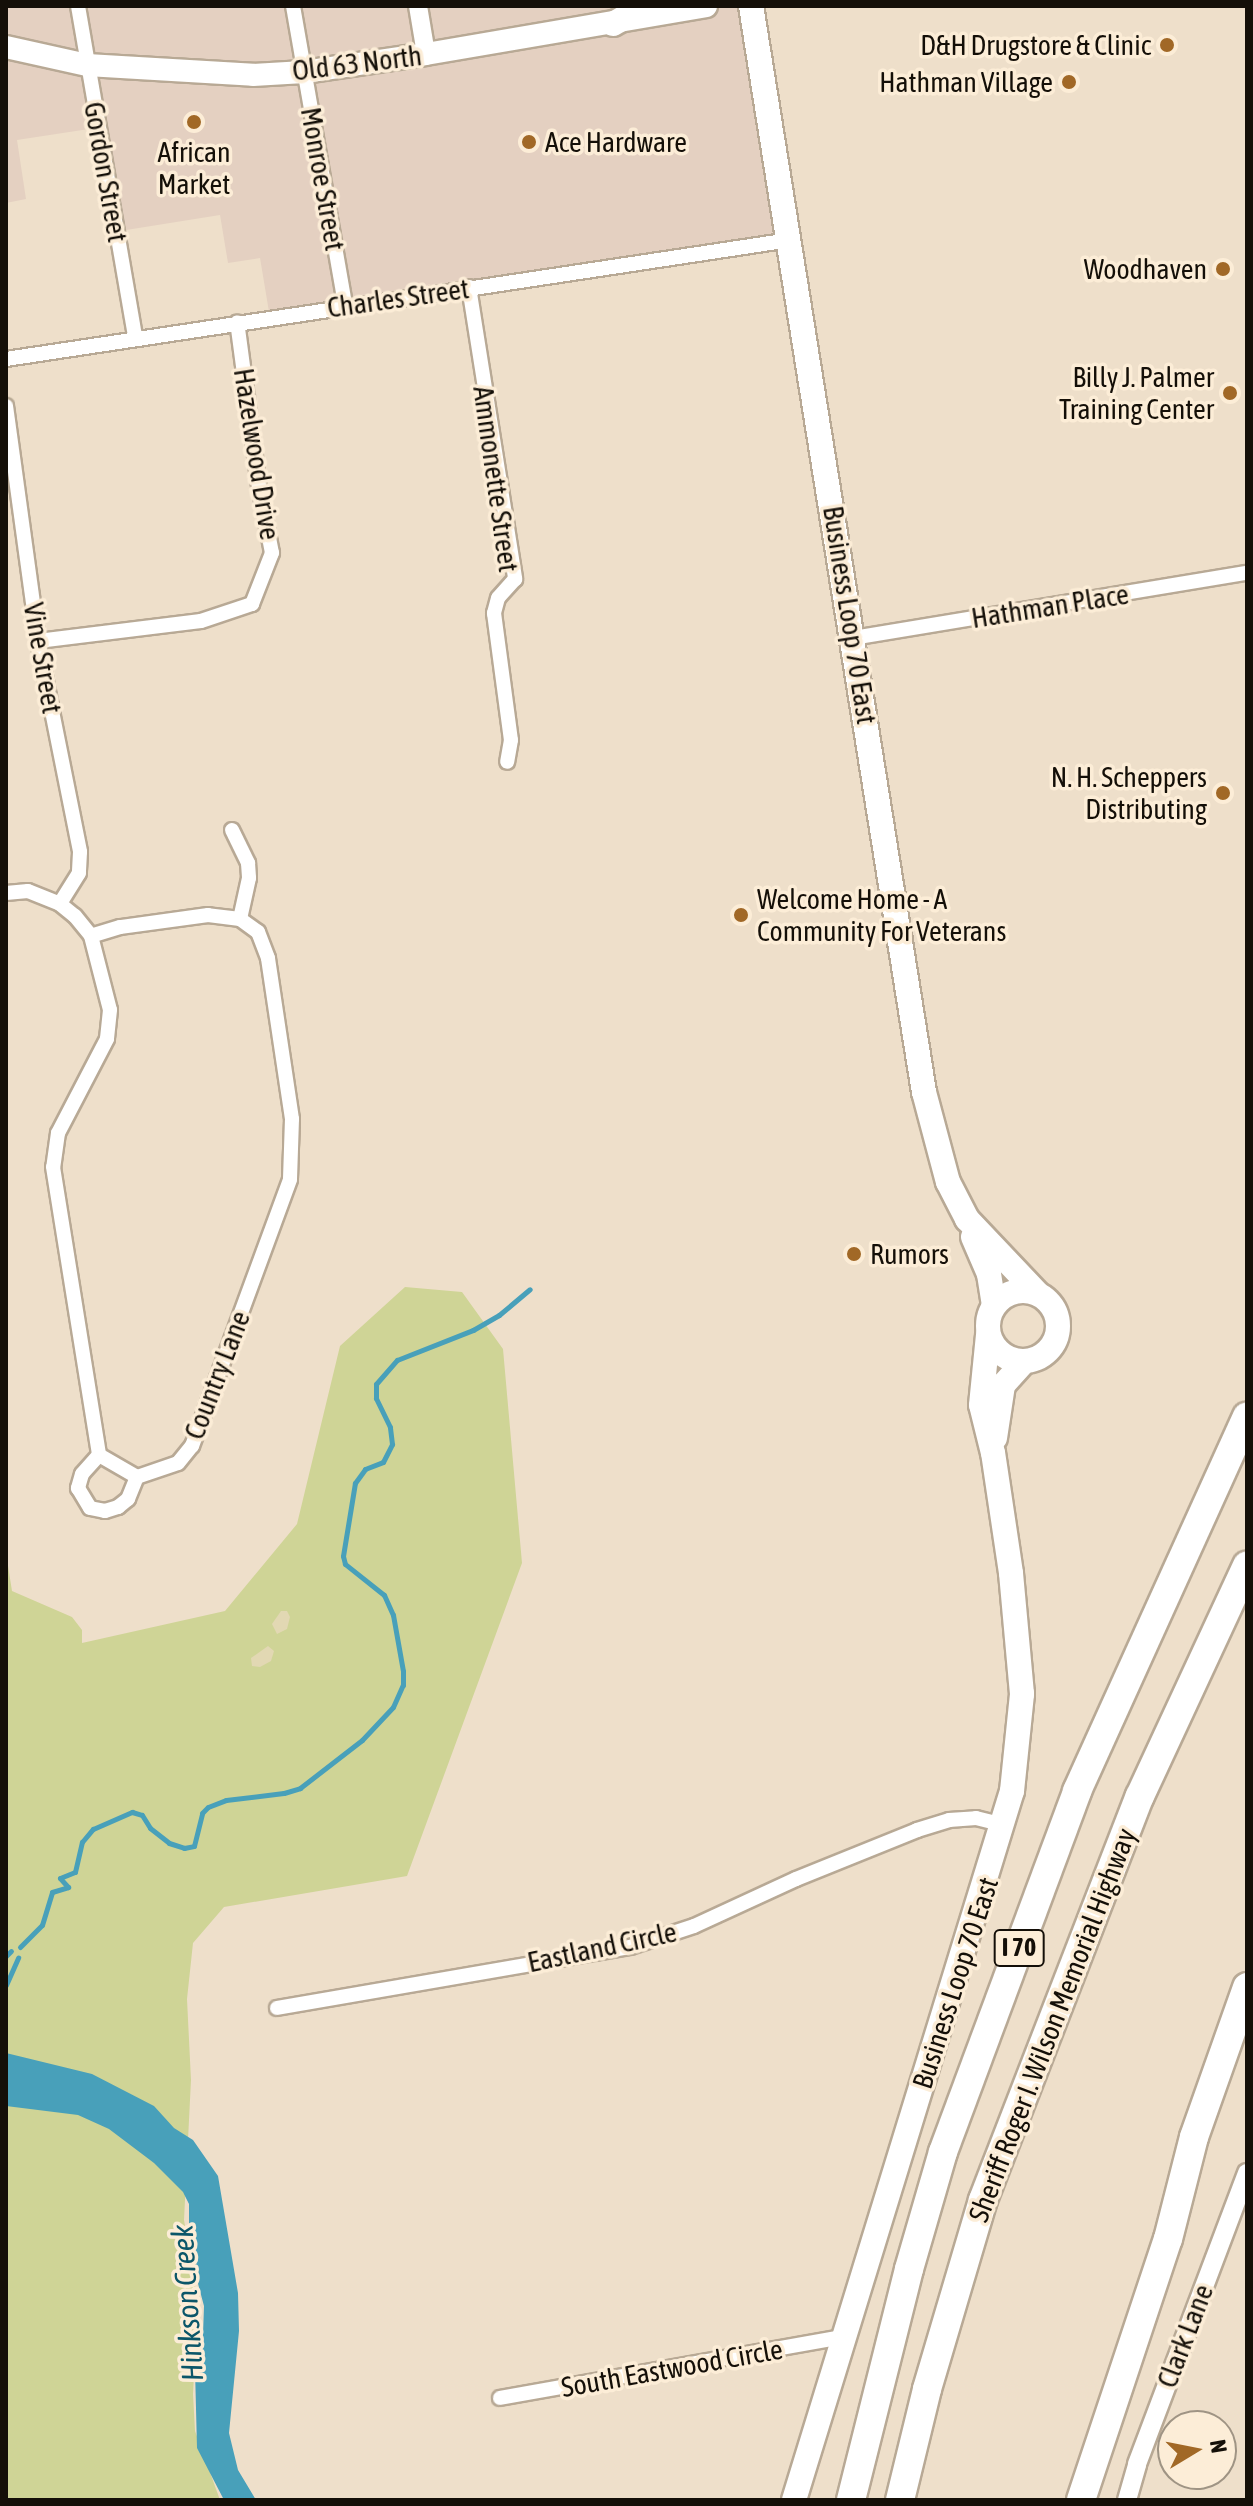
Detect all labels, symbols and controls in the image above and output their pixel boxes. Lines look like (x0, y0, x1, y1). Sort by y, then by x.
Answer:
place label: D&H Drugstore & Clinic (920, 28, 1151, 62)
marker: D&H Drugstore & Clinic (1158, 36, 1176, 54)
street label: Old 63 North (290, 38, 424, 88)
place label: Hathman Village (879, 65, 1053, 99)
marker: Hathman Village (1060, 73, 1078, 91)
street label: Gordon Street (77, 99, 135, 245)
street label: Monroe Street (294, 105, 352, 253)
marker: African Market (185, 113, 203, 131)
place label: Ace Hardware (545, 125, 687, 159)
marker: Ace Hardware (520, 133, 538, 151)
place label: African Market (157, 135, 231, 201)
place label: Woodhaven (1084, 252, 1207, 286)
marker: Woodhaven (1214, 260, 1232, 278)
street label: Charles Street (325, 271, 471, 325)
place label: Billy J. Palmer Training Center (1059, 360, 1214, 426)
street label: Hazelwood Drive (227, 366, 287, 542)
street label: Ammonette Street (466, 384, 526, 574)
marker: Billy J. Palmer Training Center (1221, 384, 1239, 402)
street label: Business Loop 70 East (816, 504, 884, 726)
street label: Hathman Place (969, 577, 1131, 635)
street label: Vine Street (17, 600, 69, 716)
place label: N. H. Scheppers Distributing (1051, 760, 1207, 826)
marker: N. H. Scheppers Distributing (1214, 784, 1232, 802)
place label: Welcome Home - A Community For Veterans (757, 882, 1006, 948)
marker: Welcome Home - A Community For Veterans (732, 906, 750, 924)
place label: Rumors (870, 1237, 949, 1271)
marker: Rumors (845, 1245, 863, 1263)
street label: Country Lane (177, 1306, 257, 1444)
street label: Sheriff Roger I. Wilson Memorial Highway (961, 1823, 1143, 2227)
street label: Business Loop 70 East (905, 1873, 1005, 2093)
street label: Eastland Circle (524, 1915, 680, 1979)
road number: I 70 (993, 1926, 1045, 1970)
water label: Hinkson Creek (164, 2224, 210, 2382)
street label: Clark Lane (1150, 2280, 1220, 2392)
street label: South Eastwood Circle (559, 2332, 785, 2404)
north arrow (1157, 2410, 1237, 2490)
text: N (1205, 2438, 1233, 2455)

